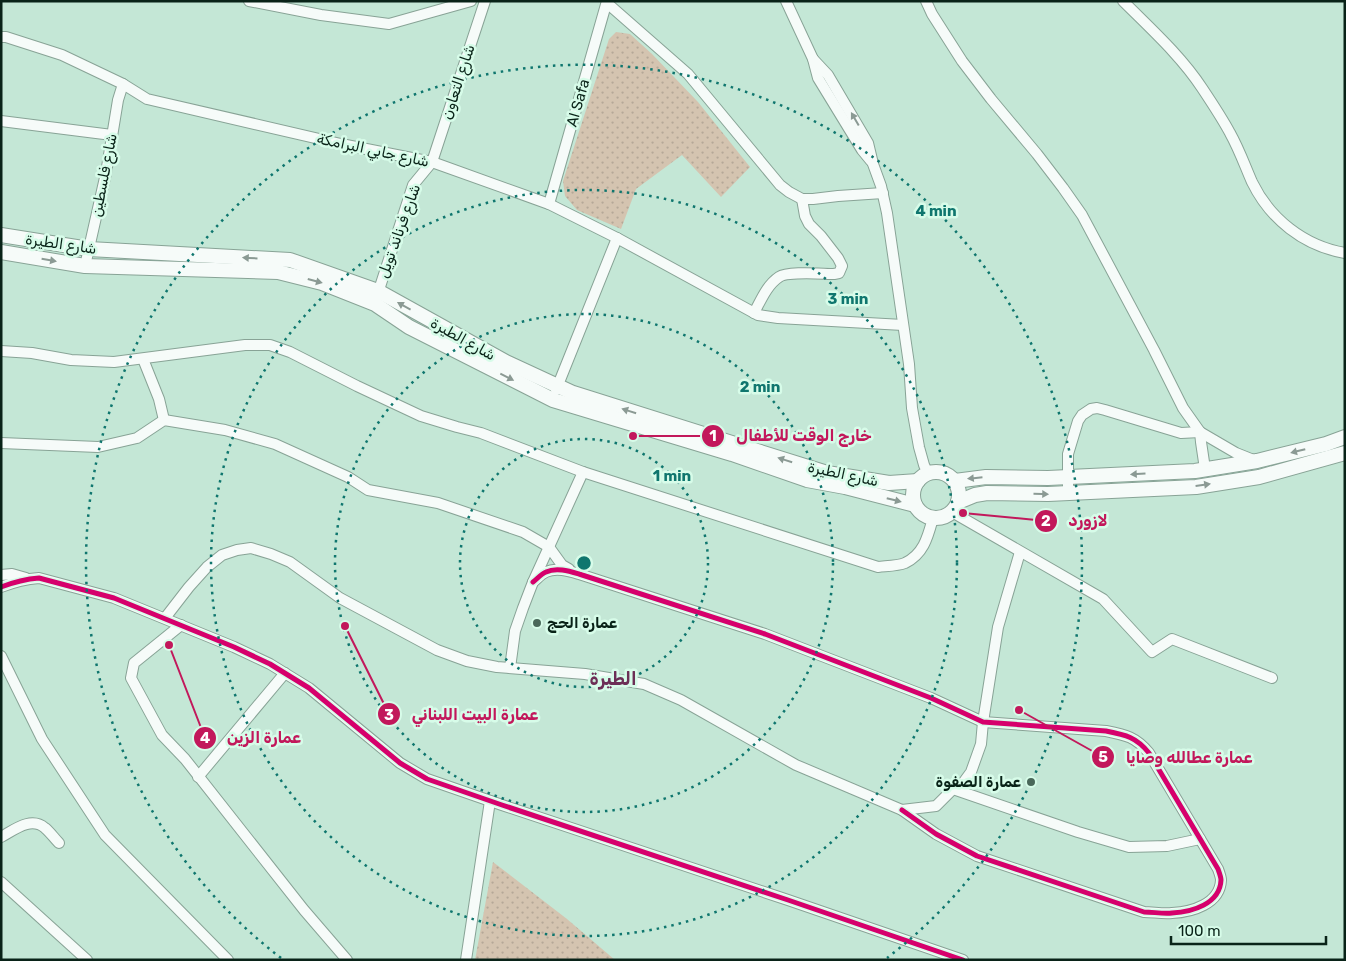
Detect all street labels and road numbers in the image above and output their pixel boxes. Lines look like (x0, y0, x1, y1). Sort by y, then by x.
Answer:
street label: شارع التعاون (437, 42, 480, 122)
street label: Al Safa (563, 77, 593, 129)
street label: شارع جابي البرامكة (315, 129, 431, 174)
street label: شارع فلسطين (87, 132, 123, 219)
street label: شارع فرناند تويل (374, 182, 426, 281)
street label: شارع الطيرة (24, 230, 98, 260)
street label: شارع الطيرة (426, 314, 499, 366)
street label: شارع الطيرة (806, 458, 880, 492)

